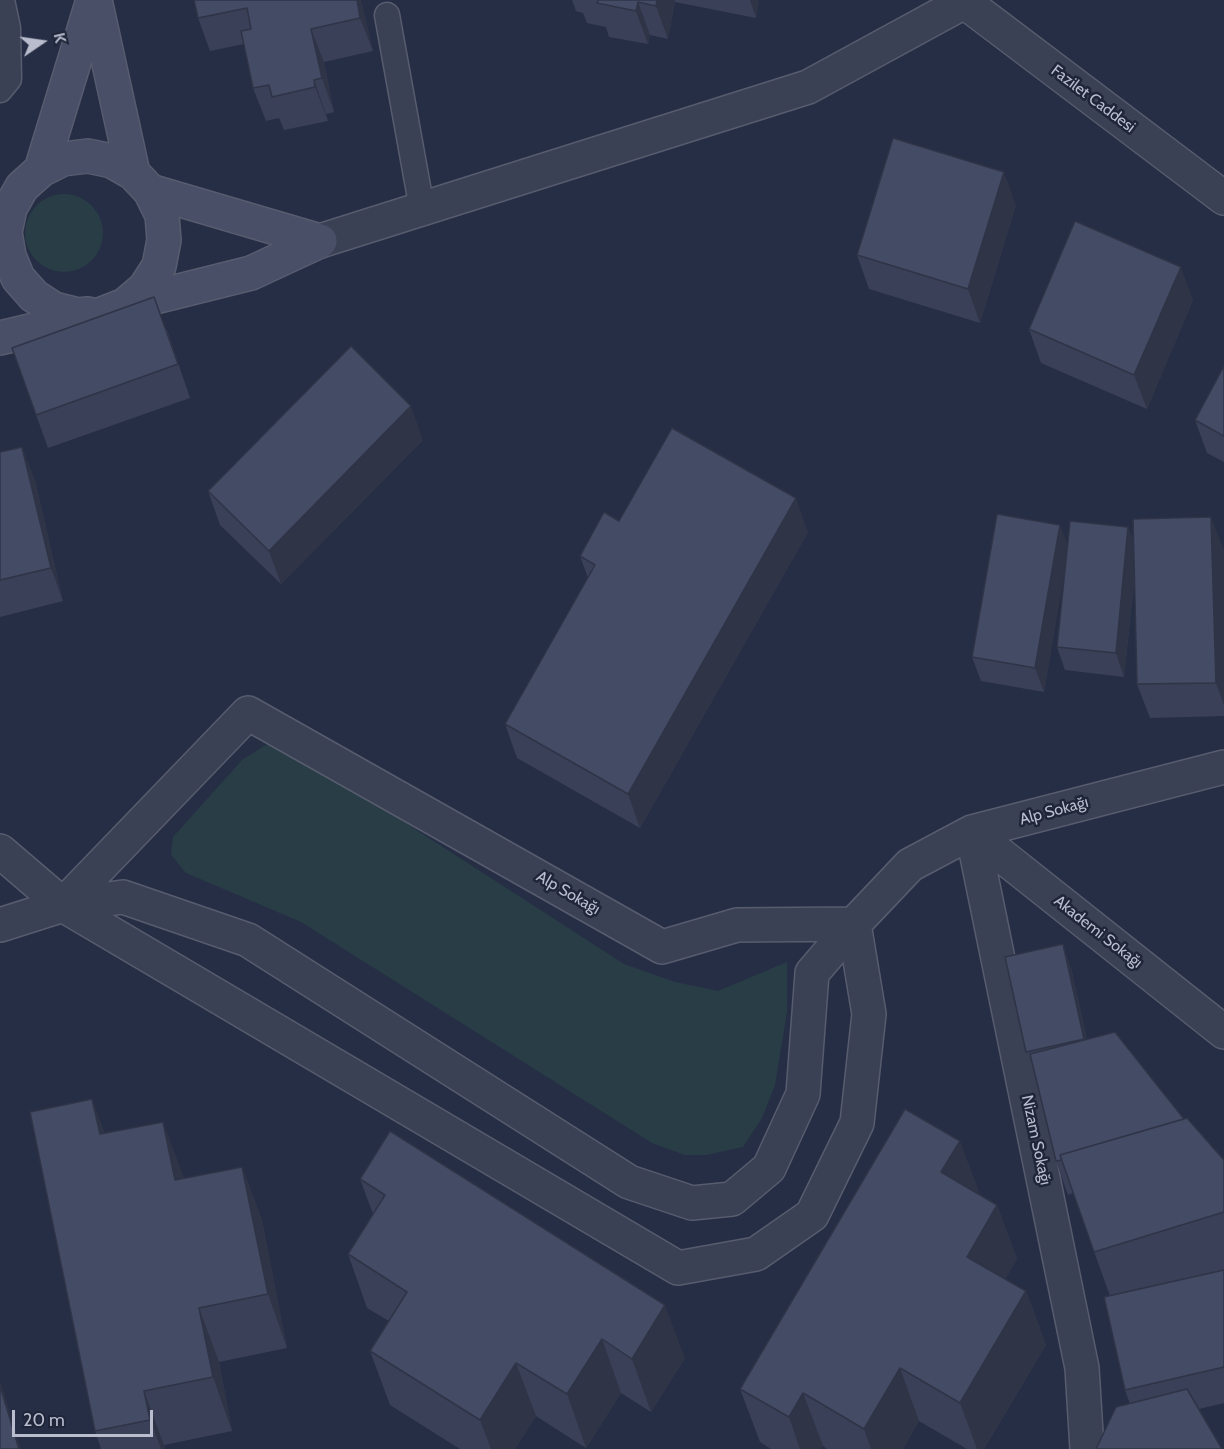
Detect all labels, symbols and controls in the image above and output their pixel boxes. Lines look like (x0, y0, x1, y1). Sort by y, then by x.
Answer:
north arrow (12, 12, 72, 72)
text: K (50, 31, 70, 45)
street label: Fazilet Caddesi (1047, 61, 1139, 137)
street label: Alp Sokağı (1018, 793, 1090, 829)
street label: Alp Sokağı (533, 867, 603, 919)
street label: Akademi Sokağı (1050, 891, 1146, 973)
street label: Nizam Sokağı (1017, 1093, 1055, 1187)
scale bar (15, 1398, 156, 1436)
text: 20 m (23, 1409, 65, 1431)

